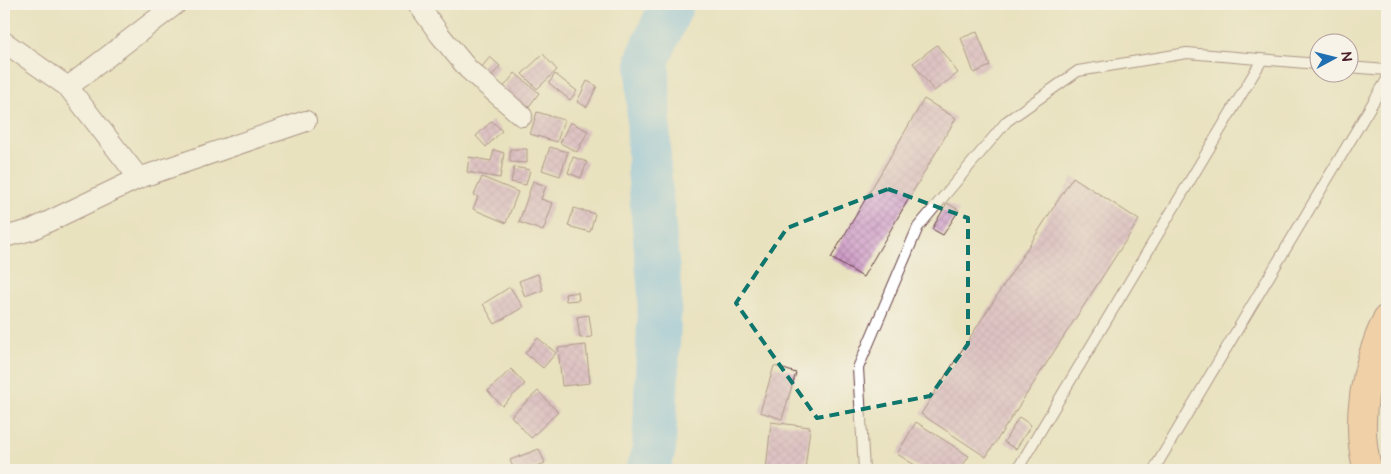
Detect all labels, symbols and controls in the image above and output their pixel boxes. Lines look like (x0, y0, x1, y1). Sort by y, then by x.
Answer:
north arrow (1308, 32, 1358, 82)
text: N (1335, 51, 1356, 62)

